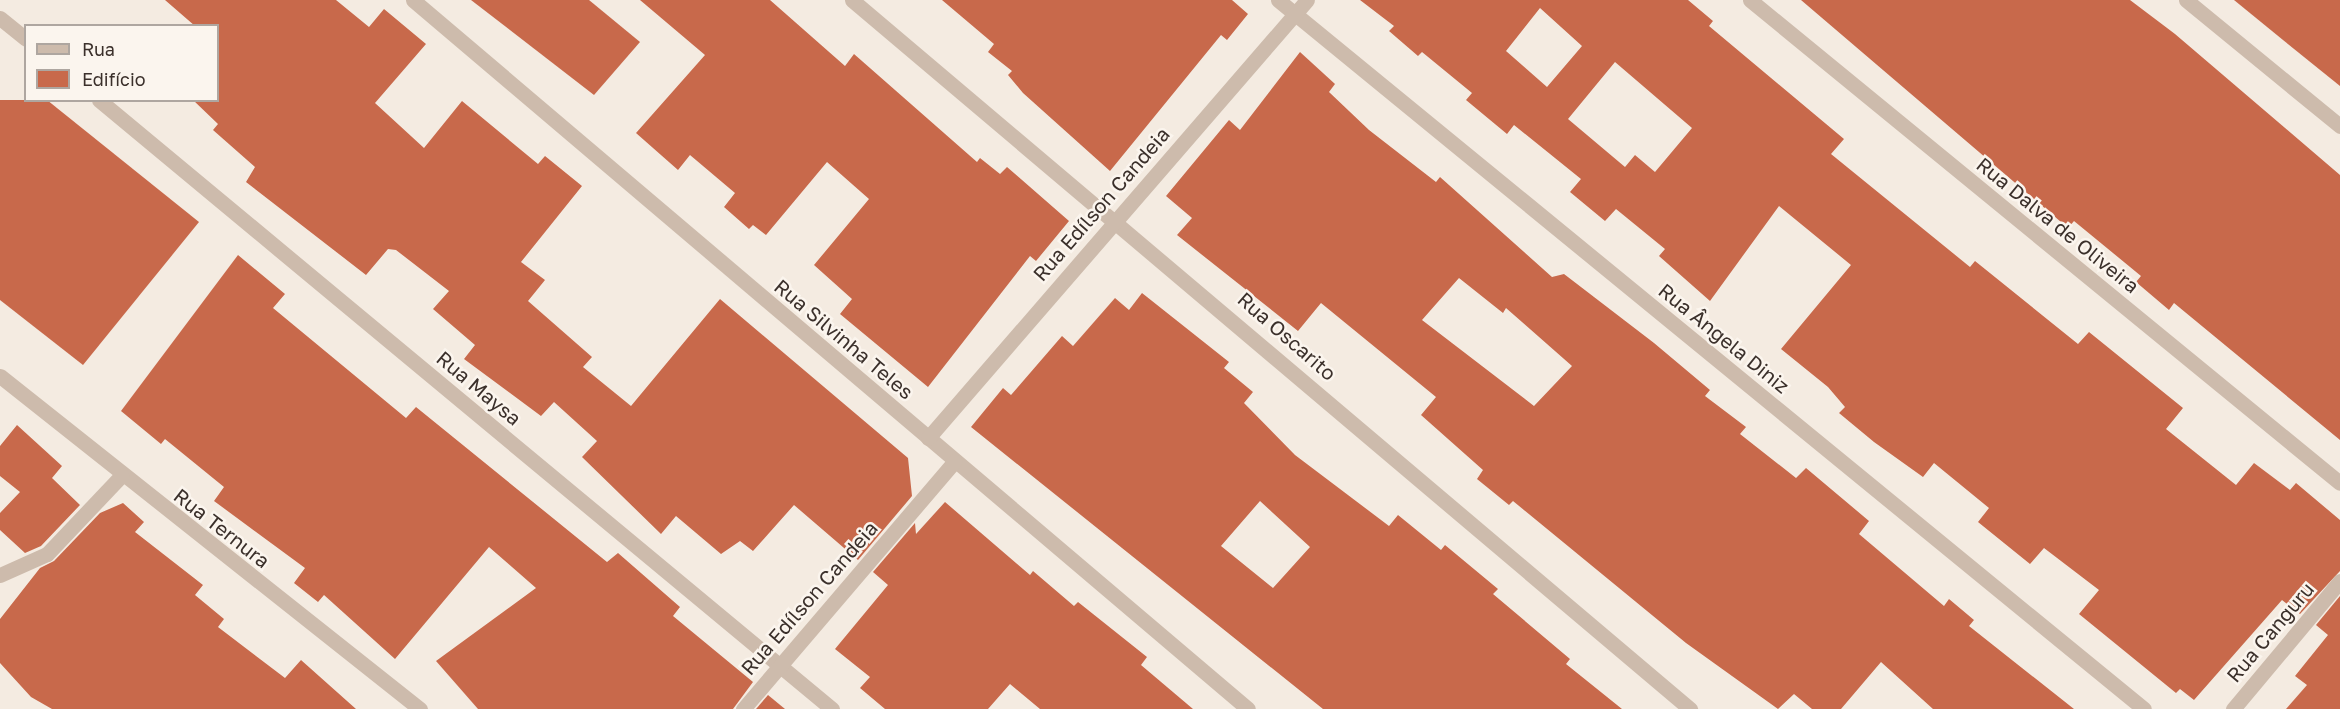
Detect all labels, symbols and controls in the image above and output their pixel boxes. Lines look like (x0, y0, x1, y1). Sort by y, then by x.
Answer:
legend (24, 24, 219, 102)
text: Rua (82, 38, 115, 60)
text: Edifício (82, 68, 146, 90)
street label: Rua Edílson Candeia (1028, 122, 1174, 286)
street label: Rua Dalva de Oliveira (1972, 152, 2144, 298)
street label: Rua Silvinha Teles (770, 274, 918, 404)
street label: Rua Ângela Diniz (1654, 278, 1794, 398)
street label: Rua Oscarito (1233, 287, 1341, 385)
street label: Rua Maysa (432, 346, 526, 430)
street label: Rua Ternura (169, 483, 275, 573)
street label: Rua Edílson Candeia (736, 516, 882, 680)
street label: Rua Canguru (2221, 577, 2319, 687)

